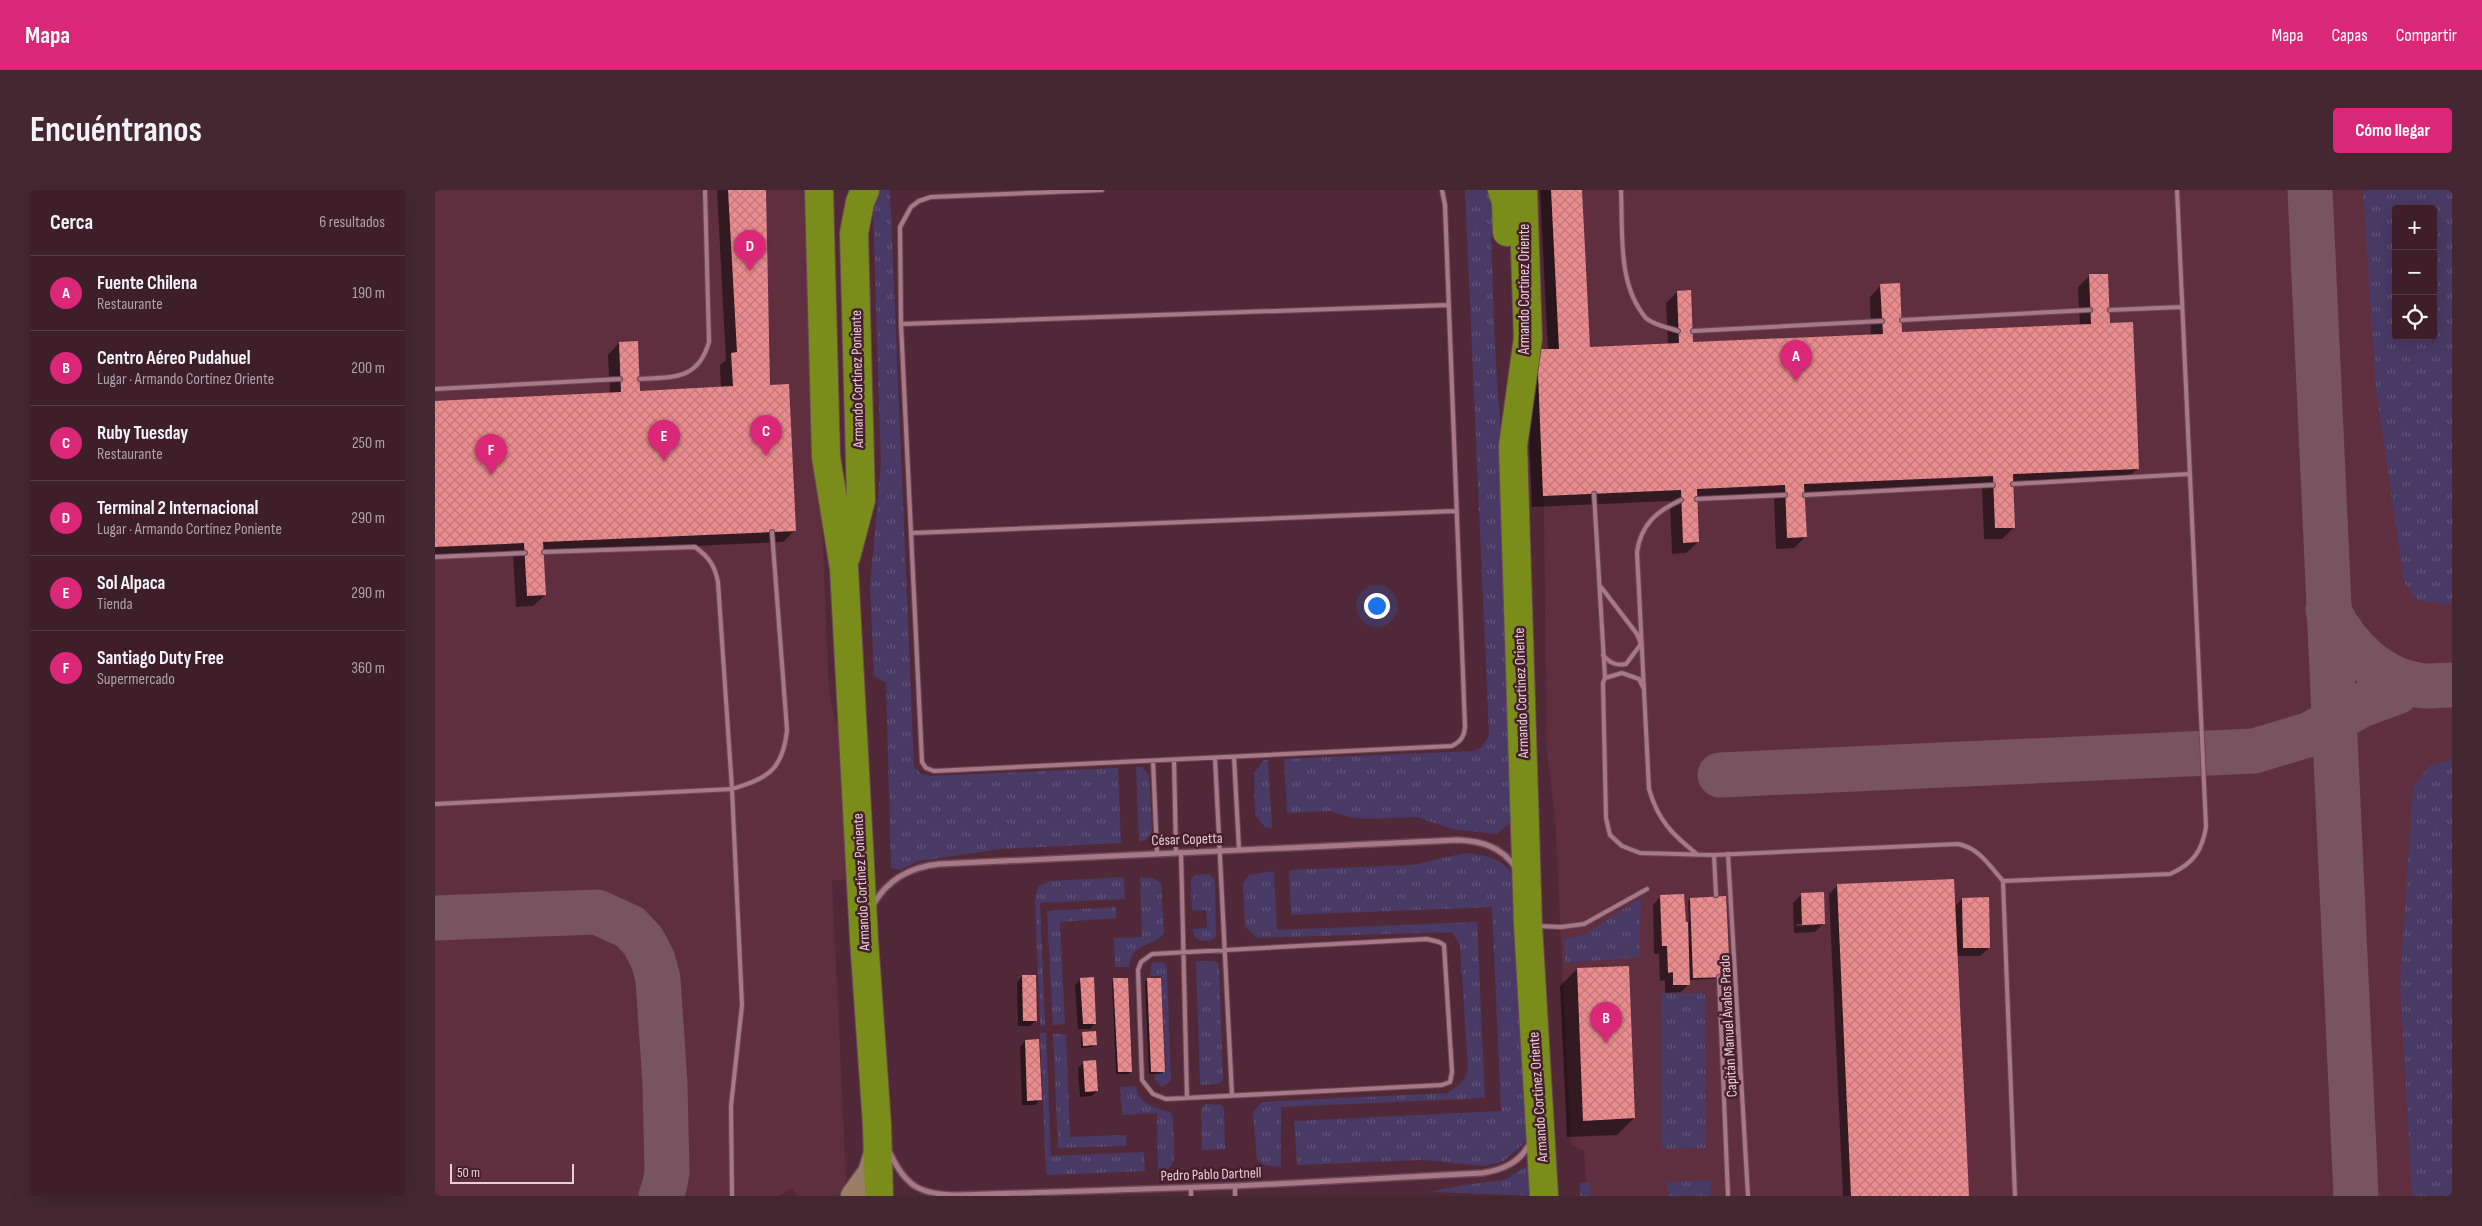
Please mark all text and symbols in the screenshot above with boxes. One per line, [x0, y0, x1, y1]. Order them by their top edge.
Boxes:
text: Mapa [25, 21, 70, 50]
text: Mapa [2271, 25, 2303, 46]
text: Capas [2331, 25, 2368, 46]
text: Compartir [2396, 25, 2457, 46]
button: Cómo llegar [2333, 108, 2452, 153]
text: Encuéntranos [30, 109, 202, 152]
map controls [2392, 205, 2437, 340]
button: + [2392, 205, 2437, 250]
text: Cerca [50, 210, 93, 235]
text: 6 resultados [319, 213, 385, 232]
street label: Armando Cortínez Oriente [1515, 224, 1534, 355]
pin: D [734, 230, 766, 271]
button: − [2392, 250, 2437, 295]
text: Fuente Chilena [97, 272, 197, 295]
text: A [62, 284, 70, 303]
text: 190 m [352, 284, 385, 303]
text: Restaurante [97, 295, 163, 314]
button: locate [2392, 295, 2437, 340]
street label: Armando Cortínez Poniente [847, 310, 868, 449]
pin: A [1780, 340, 1812, 381]
text: Centro Aéreo Pudahuel [97, 347, 251, 370]
text: B [62, 359, 70, 378]
text: 200 m [351, 359, 385, 378]
text: Lugar · Armando Cortínez Oriente [97, 370, 274, 389]
pin: C [750, 415, 782, 456]
pin: E [648, 420, 680, 461]
text: Ruby Tuesday [97, 422, 188, 445]
text: C [62, 434, 70, 453]
text: 250 m [352, 434, 385, 453]
pin: F [475, 434, 507, 475]
text: Restaurante [97, 445, 163, 464]
text: Terminal 2 Internacional [97, 497, 258, 520]
text: D [62, 509, 70, 528]
text: 290 m [351, 509, 385, 528]
text: Lugar · Armando Cortínez Poniente [97, 520, 282, 539]
text: Sol Alpaca [97, 572, 165, 595]
text: E [63, 584, 69, 603]
text: 290 m [351, 584, 385, 603]
your location [1364, 593, 1390, 619]
text: Tienda [97, 595, 133, 614]
street label: Armando Cortínez Oriente [1510, 627, 1533, 760]
text: Santiago Duty Free [97, 647, 224, 670]
text: F [63, 659, 69, 678]
text: 360 m [351, 659, 385, 678]
text: Supermercado [97, 670, 175, 689]
street label: Armando Cortínez Poniente [848, 813, 875, 952]
street label: César Copetta [1151, 829, 1223, 850]
street label: Capitán Manuel Ávalos Prado [1715, 954, 1742, 1098]
pin: B [1590, 1002, 1622, 1043]
street label: Armando Cortínez Oriente [1524, 1031, 1553, 1164]
scale bar [450, 1161, 574, 1184]
street label: Pedro Pablo Dartnell [1160, 1163, 1262, 1186]
text: 50 m [457, 1164, 480, 1181]

